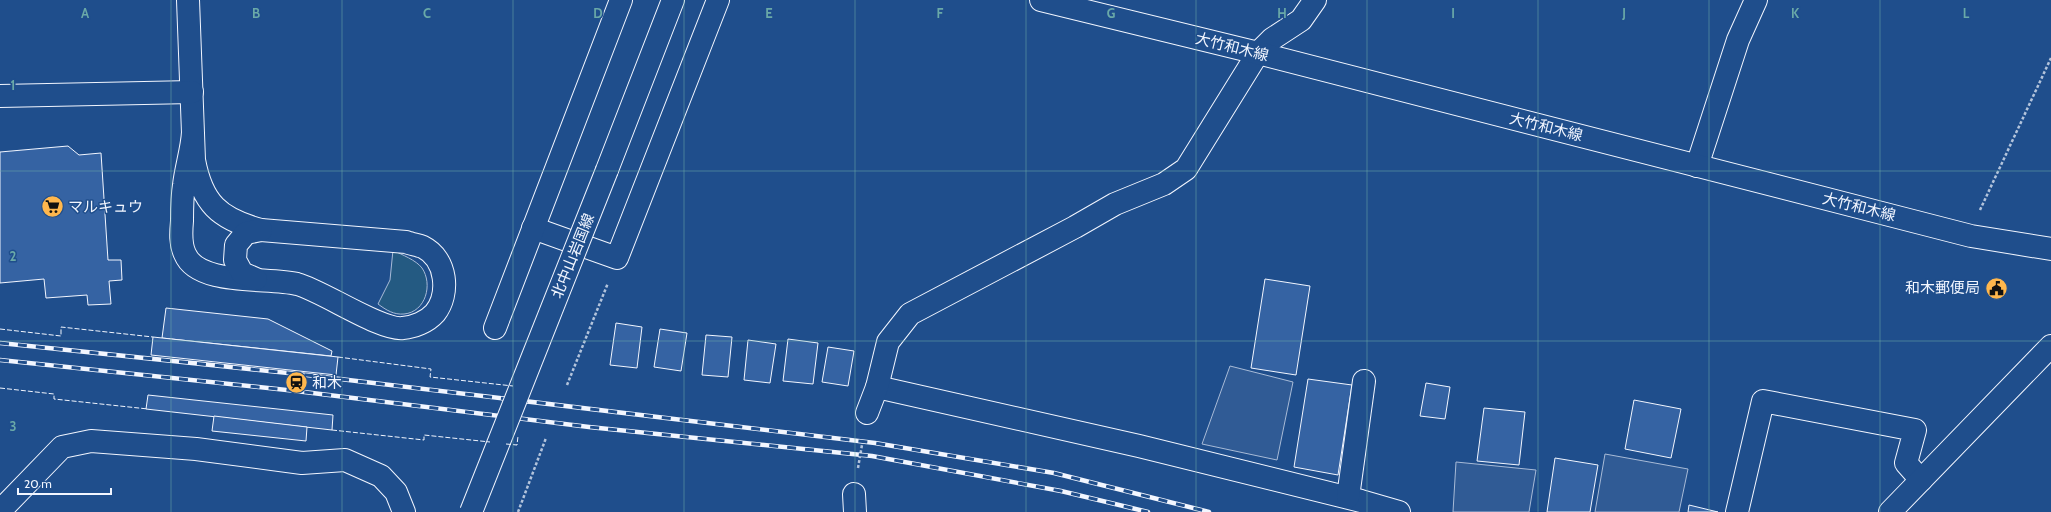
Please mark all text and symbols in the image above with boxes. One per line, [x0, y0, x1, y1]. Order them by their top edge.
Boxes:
text: A [81, 5, 90, 21]
text: B [252, 5, 260, 21]
text: C [423, 5, 431, 21]
text: D [593, 5, 603, 21]
text: E [765, 5, 773, 21]
text: F [937, 5, 944, 21]
text: G [1107, 5, 1116, 21]
text: H [1277, 5, 1287, 21]
text: I [1451, 5, 1455, 21]
text: J [1621, 5, 1626, 21]
text: K [1791, 5, 1800, 21]
text: L [1963, 5, 1970, 21]
street label: 大竹和木線 [1193, 29, 1271, 65]
text: 1 [11, 77, 15, 93]
street label: 大竹和木線 [1507, 109, 1585, 145]
street label: 大竹和木線 [1820, 189, 1898, 225]
supermarket icon: マルキュウ [39, 194, 65, 220]
place label: マルキュウ [68, 198, 143, 216]
street label: 北中山岩国線 [548, 211, 598, 301]
text: 2 [10, 248, 17, 264]
public building icon: 和木郵便局 [1983, 275, 2009, 301]
place label: 和木郵便局 [1905, 279, 1980, 297]
station icon: 和木 [283, 370, 309, 396]
place label: 和木 [312, 374, 342, 392]
text: 3 [9, 418, 17, 434]
scale bar [18, 470, 111, 496]
text: 20 m [24, 476, 52, 491]

